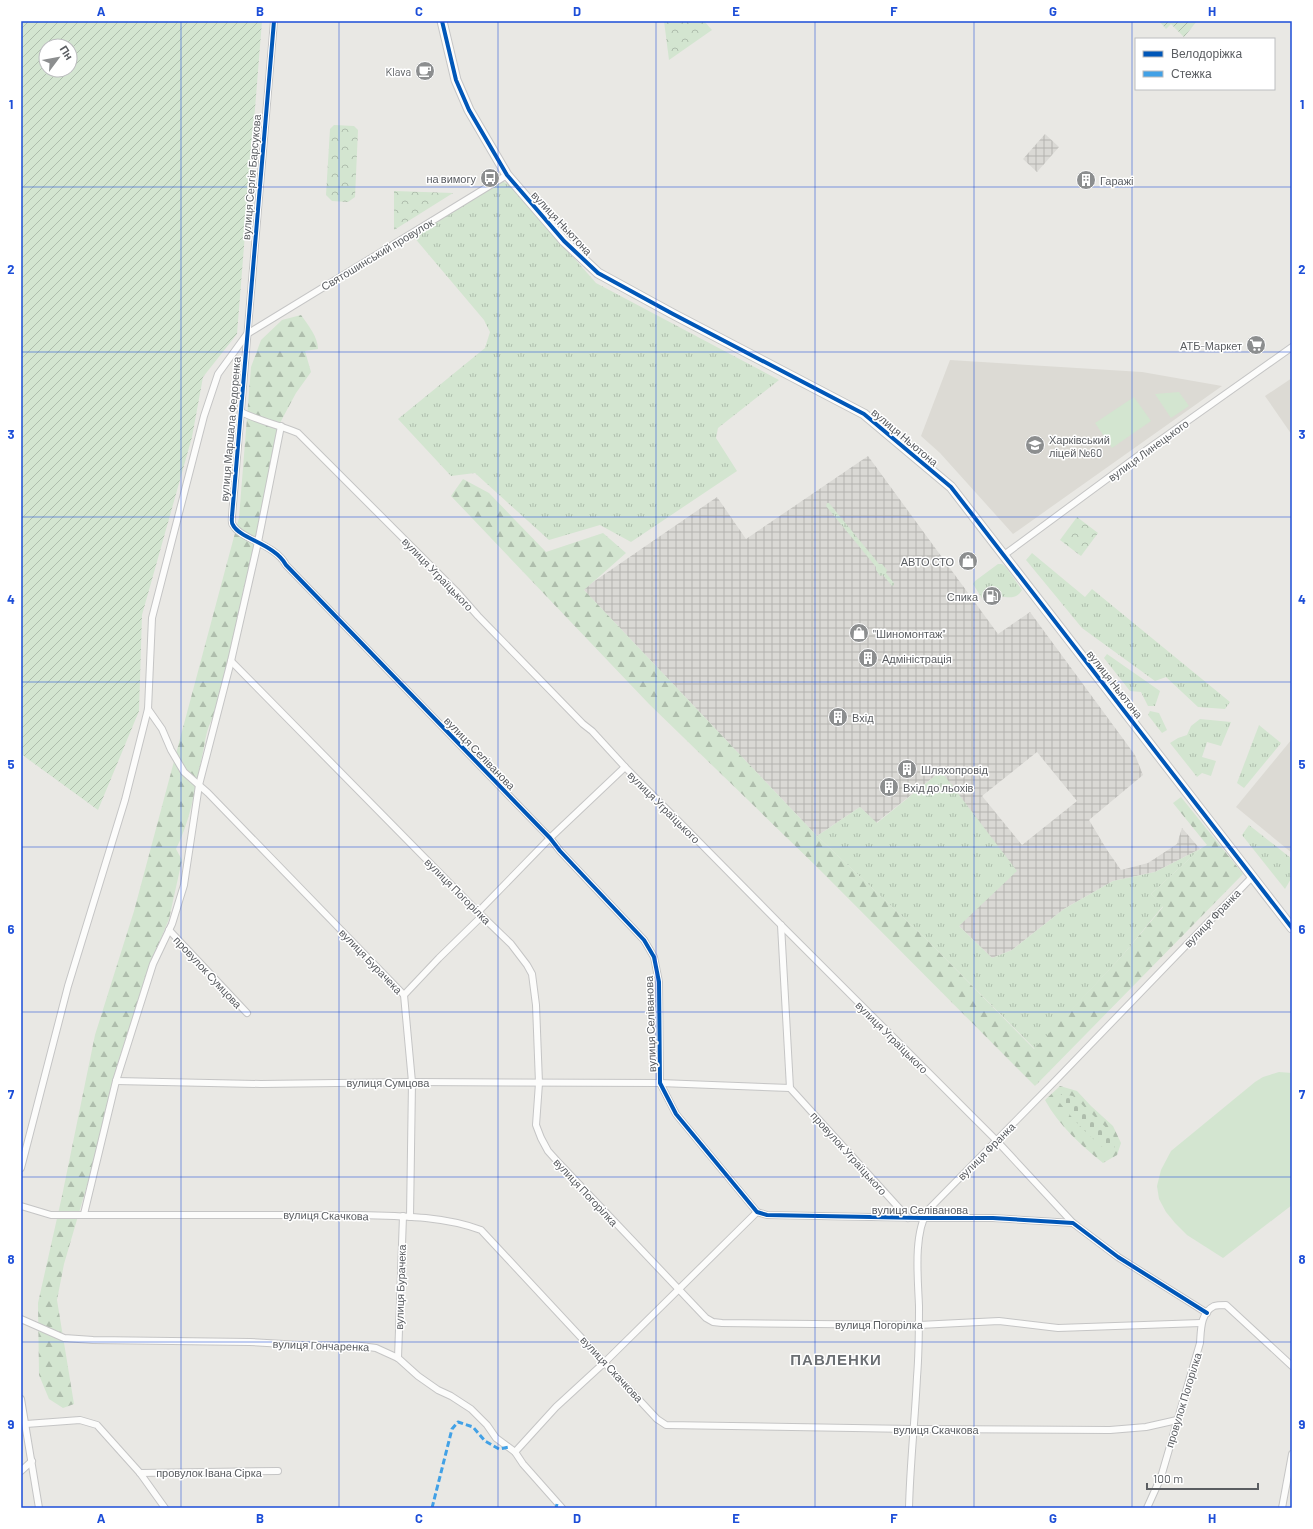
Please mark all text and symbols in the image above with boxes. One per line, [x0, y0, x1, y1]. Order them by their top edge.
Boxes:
text: A [97, 3, 106, 19]
text: B [256, 3, 264, 19]
text: C [415, 3, 423, 19]
text: D [573, 3, 581, 19]
text: E [732, 3, 740, 19]
text: F [890, 3, 898, 19]
text: G [1049, 3, 1057, 19]
text: H [1208, 3, 1216, 19]
north arrow [38, 38, 78, 78]
legend [1135, 38, 1275, 90]
text: Пн [58, 43, 76, 62]
text: Велодоріжка [1171, 46, 1242, 61]
cafe icon: Klava [414, 60, 436, 82]
place label: Klava [385, 65, 411, 78]
text: Стежка [1171, 66, 1212, 80]
text: 1 [9, 96, 13, 112]
text: 1 [1300, 96, 1304, 112]
street label: вулиця Сергія Барсукова [239, 113, 263, 240]
bus stop icon: на вимогу [479, 167, 501, 189]
building icon: Гаражі [1075, 169, 1097, 191]
place label: на вимогу [426, 172, 476, 185]
place label: Гаражі [1100, 174, 1134, 187]
street label: вулиця Ньютона [529, 188, 596, 258]
street label: Святошинський провулок [318, 215, 436, 293]
text: 2 [7, 261, 15, 277]
text: 2 [1298, 261, 1306, 277]
supermarket icon: АТБ-Маркет [1245, 334, 1267, 356]
place label: АТБ-Маркет [1180, 339, 1242, 352]
street label: вулиця Маршала Федоренка [217, 355, 243, 502]
street label: вулиця Ньютона [869, 405, 942, 469]
street label: вулиця Линецького [1105, 416, 1191, 484]
text: 3 [7, 426, 15, 442]
text: 3 [1298, 426, 1306, 442]
place label: Харківський ліцей №60 [1049, 433, 1110, 459]
school or university icon: Харківський ліцей №60 [1024, 434, 1046, 456]
street label: вулиця Уграїцького [400, 535, 476, 613]
shop icon: АВТО СТО [957, 550, 979, 572]
place label: АВТО СТО [901, 555, 954, 568]
fuel station icon: Спика [981, 585, 1003, 607]
place label: Спика [947, 590, 979, 603]
text: 4 [7, 591, 15, 607]
text: 4 [1298, 591, 1306, 607]
shop icon: "Шиномонтаж" [848, 622, 870, 644]
place label: "Шиномонтаж" [873, 627, 945, 640]
building icon: Адміністрація [857, 647, 879, 669]
street label: вулиця Ньютона [1084, 647, 1146, 721]
place label: Адміністрація [882, 652, 952, 665]
building icon: Вхід [827, 706, 849, 728]
place label: Вхід [852, 711, 874, 724]
street label: вулиця Селіванова [442, 714, 519, 793]
text: 5 [7, 756, 15, 772]
text: 5 [1298, 756, 1306, 772]
building icon: Шляхопровід [896, 758, 918, 780]
place label: Шляхопровід [921, 763, 988, 776]
street label: вулиця Уграїцького [625, 768, 703, 846]
building icon: Вхід до льохів [878, 776, 900, 798]
place label: Вхід до льохів [903, 781, 974, 794]
street label: вулиця Погорілка [422, 855, 494, 927]
street label: вулиця Франка [1181, 886, 1244, 950]
text: 6 [8, 921, 15, 937]
text: 6 [1299, 921, 1306, 937]
street label: вулиця Бурачека [337, 926, 406, 997]
street label: провулок Сумцова [171, 933, 245, 1011]
street label: вулиця Селіванова [642, 975, 658, 1072]
street label: вулиця Уграїцького [853, 998, 931, 1076]
street label: вулиця Сумцова [347, 1076, 430, 1089]
text: 7 [8, 1086, 15, 1102]
text: 7 [1299, 1086, 1306, 1102]
street label: провулок Уграїцького [808, 1109, 890, 1197]
street label: вулиця Франка [955, 1119, 1018, 1182]
street label: вулиця Погорілка [551, 1155, 621, 1229]
street label: вулиця Селіванова [872, 1203, 969, 1216]
street label: вулиця Скачкова [283, 1208, 370, 1222]
street label: вулиця Бурачека [392, 1243, 408, 1330]
text: 8 [7, 1251, 15, 1267]
text: 8 [1298, 1251, 1306, 1267]
street label: вулиця Погорілка [835, 1318, 924, 1331]
street label: вулиця Скачкова [578, 1333, 646, 1405]
street label: вулиця Гончаренка [272, 1337, 370, 1353]
district label: ПАВЛЕНКИ [790, 1350, 882, 1368]
street label: провулок Погорілка [1162, 1350, 1204, 1449]
text: 9 [8, 1416, 15, 1432]
text: 9 [1299, 1416, 1306, 1432]
street label: вулиця Скачкова [893, 1423, 980, 1436]
scale bar [1147, 1465, 1258, 1491]
street label: провулок Івана Сірка [156, 1466, 263, 1479]
text: 100 m [1153, 1471, 1183, 1485]
text: A [97, 1510, 106, 1526]
text: B [256, 1510, 264, 1526]
text: C [415, 1510, 423, 1526]
text: D [573, 1510, 581, 1526]
text: E [732, 1510, 740, 1526]
text: F [890, 1510, 898, 1526]
text: G [1049, 1510, 1057, 1526]
text: H [1208, 1510, 1216, 1526]

